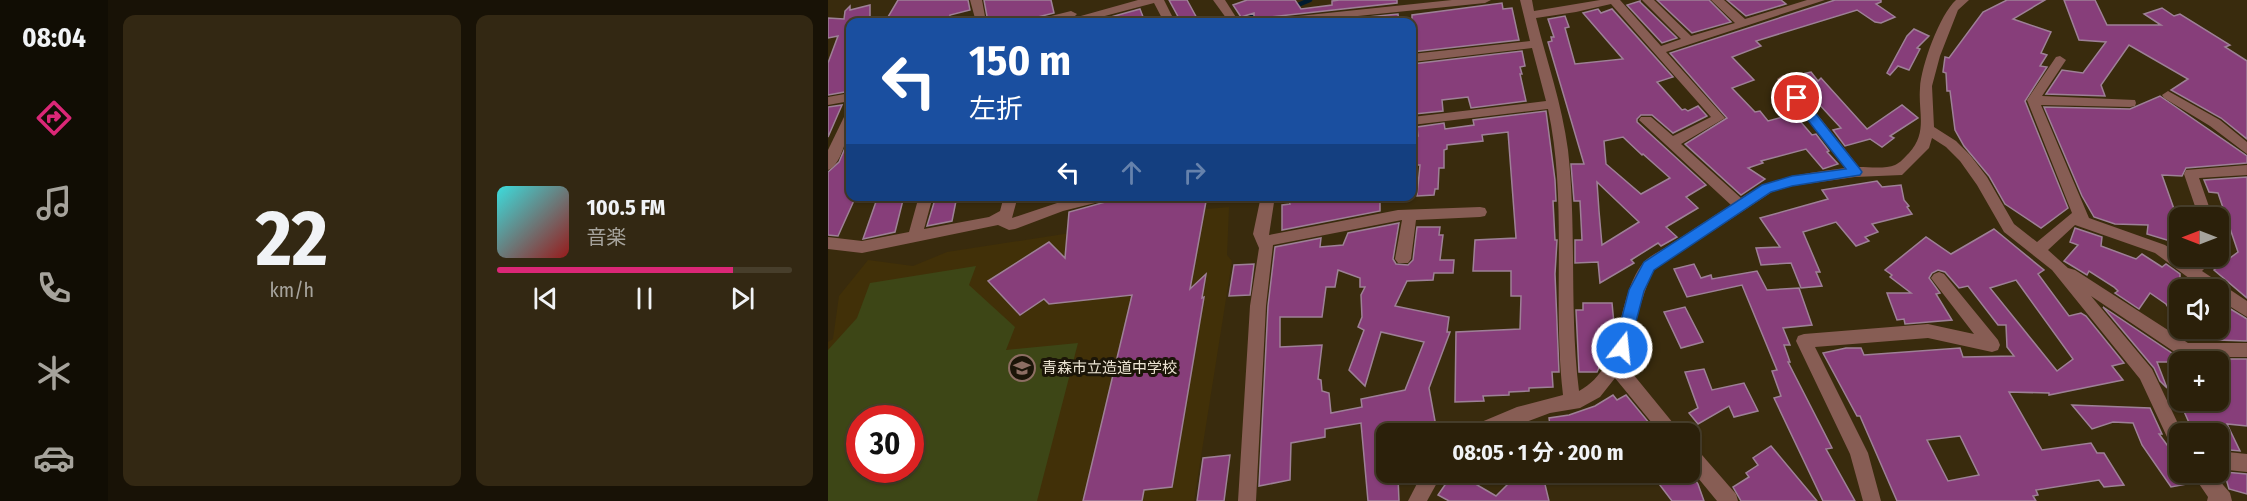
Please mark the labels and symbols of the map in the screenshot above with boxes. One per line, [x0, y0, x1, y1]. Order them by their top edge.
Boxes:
pin [1771, 72, 1822, 123]
north arrow [2169, 207, 2229, 267]
position arrow [1590, 316, 1654, 380]
school or university icon: 青森市立造道中学校 [1007, 353, 1037, 383]
place label: 青森市立造道中学校 [1042, 359, 1177, 377]
speed limit sign: 30 [846, 405, 924, 483]

